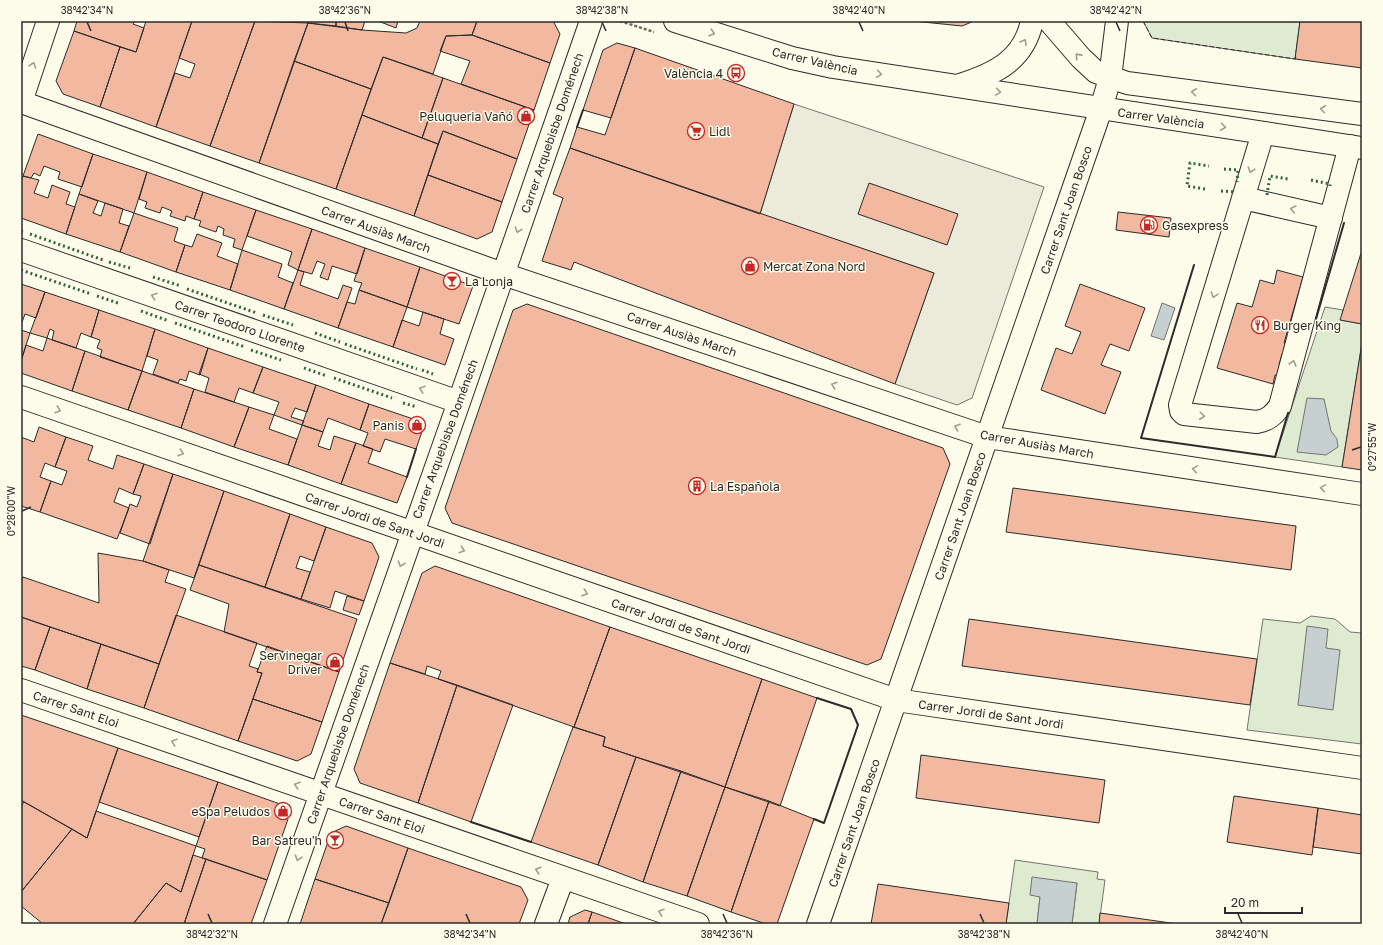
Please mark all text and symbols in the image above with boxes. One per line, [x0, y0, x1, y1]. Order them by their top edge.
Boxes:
text: 38°42'34"N [61, 4, 113, 16]
text: 38°42'36"N [319, 4, 371, 16]
text: 38°42'38"N [576, 4, 628, 16]
text: 38°42'40"N [833, 4, 885, 16]
text: 38°42'42"N [1090, 4, 1142, 16]
one-way arrow [709, 28, 716, 37]
one-way arrow [1019, 39, 1027, 46]
street label: Carrer València [771, 44, 859, 78]
street label: Carrer Arquebisbe Doménech [517, 51, 587, 215]
one-way arrow [1076, 53, 1083, 61]
one-way arrow [29, 61, 37, 68]
bus stop icon: València 4 [726, 63, 746, 83]
place label: València 4 [664, 66, 723, 81]
one-way arrow [876, 69, 882, 78]
one-way arrow [995, 87, 1001, 96]
one-way arrow [1191, 88, 1197, 97]
street label: Carrer València [1117, 104, 1205, 132]
one-way arrow [1320, 105, 1326, 114]
shop icon: Peluqueria Vañó [516, 106, 536, 126]
place label: Peluqueria Vañó [419, 109, 513, 124]
supermarket icon: Lidl [686, 121, 706, 141]
one-way arrow [1220, 122, 1226, 131]
place label: Lidl [709, 124, 730, 139]
street label: Carrer Sant Joan Bosco [1037, 144, 1095, 276]
one-way arrow [1247, 166, 1256, 173]
street label: Carrer Ausiàs March [319, 202, 433, 256]
one-way arrow [1290, 206, 1296, 214]
fuel station icon: Gasexpress [1139, 215, 1159, 235]
place label: Gasexpress [1162, 218, 1229, 233]
one-way arrow [514, 226, 523, 233]
shop icon: Mercat Zona Nord [740, 256, 760, 276]
place label: Mercat Zona Nord [763, 259, 865, 274]
bar icon: La Lonja [442, 271, 462, 291]
place label: La Lonja [465, 274, 513, 289]
one-way arrow [1210, 291, 1219, 298]
one-way arrow [151, 293, 158, 301]
street label: Carrer Teodoro Llorente [173, 297, 307, 355]
street label: Carrer Ausiàs March [625, 308, 739, 360]
restaurant icon: Burger King [1250, 315, 1270, 335]
place label: Burger King [1273, 318, 1341, 333]
street label: Carrer Arquebisbe Doménech [409, 357, 481, 521]
one-way arrow [1288, 360, 1297, 367]
one-way arrow [830, 382, 837, 390]
one-way arrow [419, 385, 426, 394]
one-way arrow [54, 406, 61, 414]
one-way arrow [1199, 412, 1205, 421]
shop icon: Panis [407, 415, 427, 435]
place label: Panis [373, 418, 404, 433]
text: 0°27'55"W [1366, 422, 1378, 471]
one-way arrow [953, 424, 960, 432]
street label: Carrer Ausiàs March [979, 427, 1095, 461]
one-way arrow [177, 448, 184, 456]
street label: Carrer Sant Joan Bosco [931, 450, 989, 582]
one-way arrow [1192, 465, 1198, 474]
building icon: La Española [687, 476, 707, 496]
place label: La Española [710, 479, 780, 494]
one-way arrow [1320, 484, 1327, 493]
text: 0°28'00"W [5, 485, 17, 536]
street label: Carrer Jordi de Sant Jordi [303, 489, 447, 551]
one-way arrow [459, 546, 466, 554]
one-way arrow [397, 560, 406, 567]
one-way arrow [581, 588, 588, 597]
street label: Carrer Jordi de Sant Jordi [609, 595, 753, 657]
place label: Servinegar Driver [259, 648, 322, 677]
shop icon: Servinegar Driver [325, 652, 345, 672]
street label: Carrer Arquebisbe Doménech [303, 662, 373, 826]
street label: Carrer Sant Eloi [31, 687, 121, 731]
street label: Carrer Jordi de Sant Jordi [917, 696, 1065, 732]
one-way arrow [170, 739, 177, 747]
street label: Carrer Sant Joan Bosco [825, 757, 883, 889]
one-way arrow [293, 781, 300, 789]
street label: Carrer Sant Eloi [337, 793, 427, 837]
shop icon: eSpa Peludos [273, 801, 293, 821]
place label: eSpa Peludos [191, 804, 270, 819]
bar icon: Bar Satreu'h [325, 830, 345, 850]
place label: Bar Satreu'h [252, 833, 322, 848]
one-way arrow [295, 855, 303, 862]
one-way arrow [535, 866, 542, 874]
scale bar [1225, 889, 1302, 915]
text: 20 m [1231, 895, 1259, 910]
one-way arrow [658, 908, 665, 916]
text: 38°42'32"N [186, 928, 238, 940]
text: 38°42'34"N [444, 928, 496, 940]
text: 38°42'36"N [701, 928, 753, 940]
text: 38°42'38"N [958, 928, 1010, 940]
text: 38°42'40"N [1216, 928, 1268, 940]

